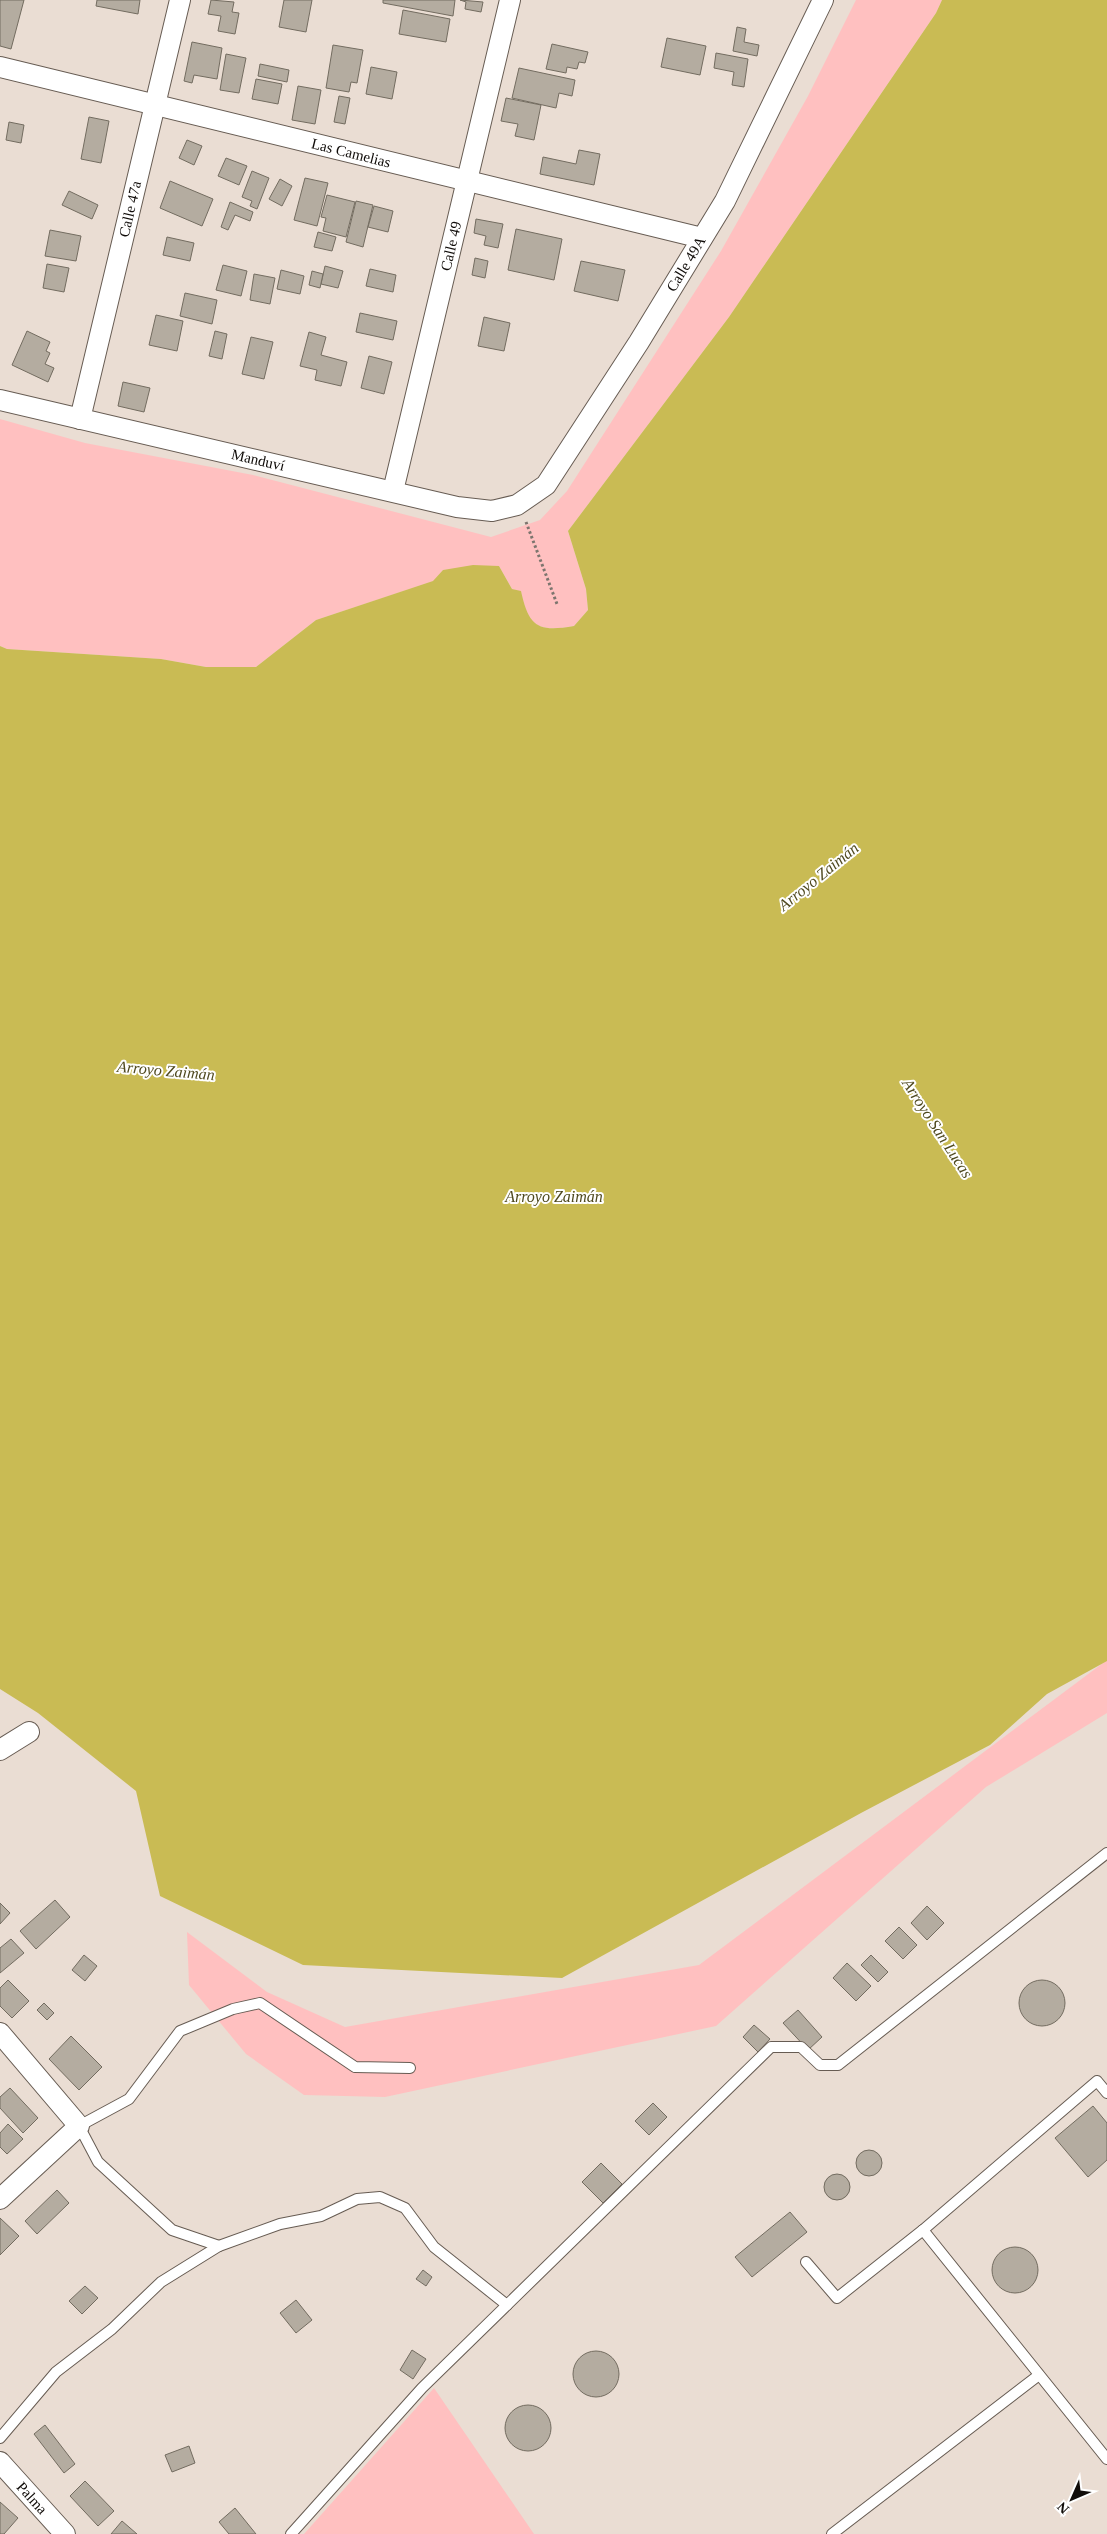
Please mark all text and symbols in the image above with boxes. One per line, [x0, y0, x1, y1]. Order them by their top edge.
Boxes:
street label: Las Camelias [310, 135, 392, 171]
street label: Calle 47a [116, 179, 144, 239]
street label: Calle 49 [438, 220, 464, 272]
street label: Calle 49A [663, 233, 709, 294]
street label: Manduví [230, 446, 286, 474]
water label: Arroyo Zaimán [774, 839, 862, 915]
water label: Arroyo Zaimán [115, 1058, 215, 1084]
water label: Arroyo San Lucas [898, 1075, 976, 1182]
water label: Arroyo Zaimán [504, 1188, 603, 1206]
north arrow [1047, 2474, 1097, 2524]
street label: Palma [14, 2479, 51, 2518]
text: N [1054, 2499, 1072, 2517]

